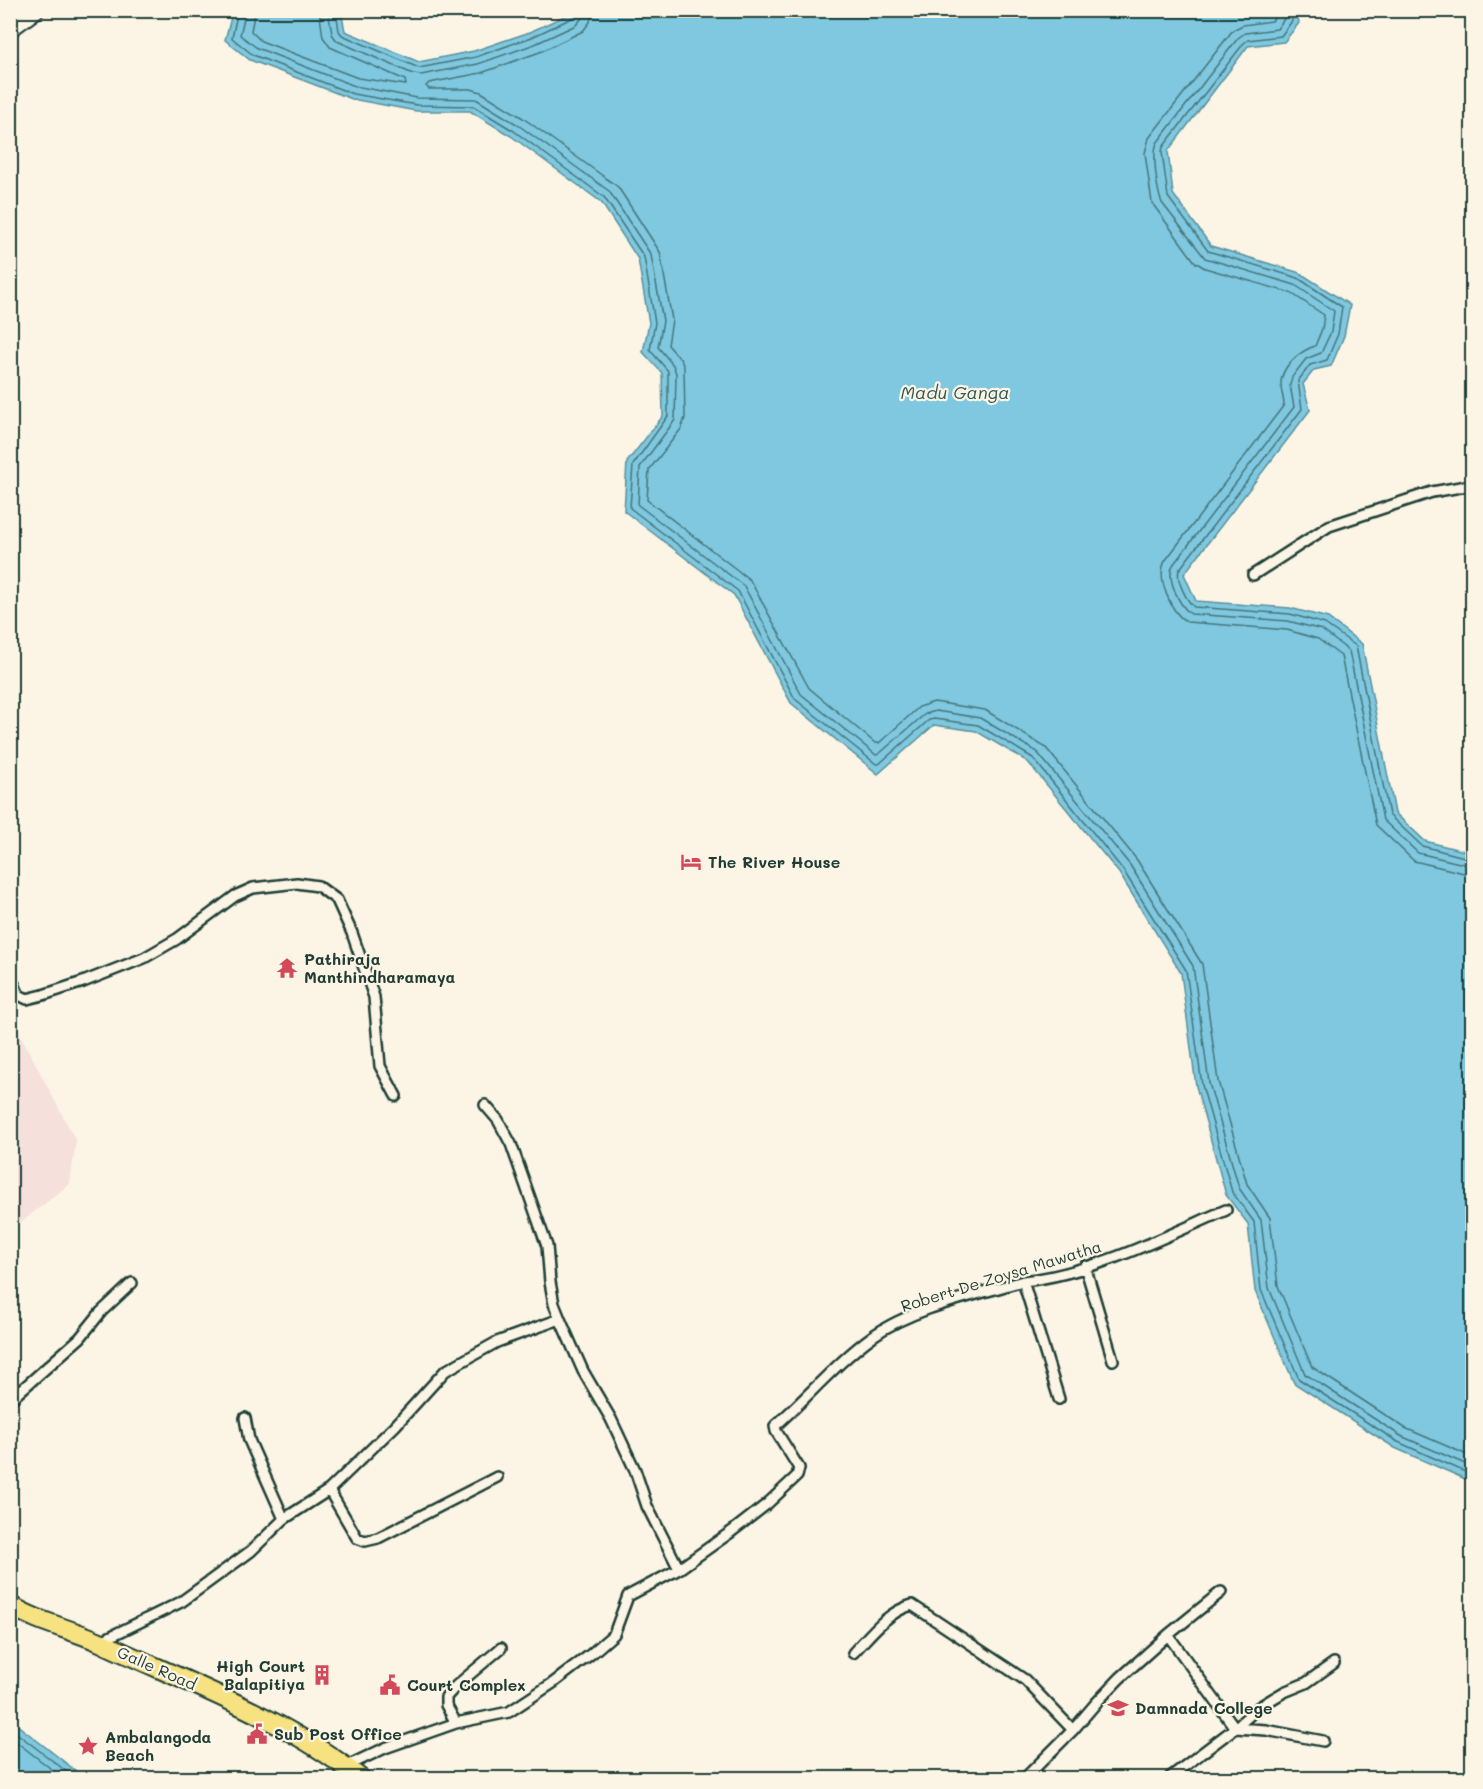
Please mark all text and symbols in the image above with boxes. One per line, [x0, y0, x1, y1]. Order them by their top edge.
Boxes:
water label: Madu Ganga [901, 380, 1009, 404]
hotel icon: The River House [679, 850, 703, 874]
place label: The River House [708, 851, 840, 872]
place label: Pathiraja Manthindharamaya [304, 948, 456, 987]
temple icon: Pathiraja Manthindharamaya [275, 956, 299, 980]
street label: Robert De Zoysa Mawatha [898, 1235, 1104, 1316]
street label: Galle Road [114, 1641, 200, 1694]
place label: High Court Balapitiya [216, 1655, 305, 1694]
building icon: High Court Balapitiya [310, 1663, 334, 1687]
public building icon: Court Complex [378, 1673, 402, 1697]
place label: Court Complex [407, 1674, 526, 1695]
school or university icon: Damnada College [1106, 1696, 1130, 1720]
place label: Damnada College [1135, 1697, 1273, 1718]
public building icon: Sub Post Office [245, 1722, 269, 1746]
place label: Sub Post Office [274, 1723, 402, 1744]
place label: Ambalangoda Beach [105, 1726, 212, 1765]
place icon: Ambalangoda Beach [76, 1734, 100, 1758]

